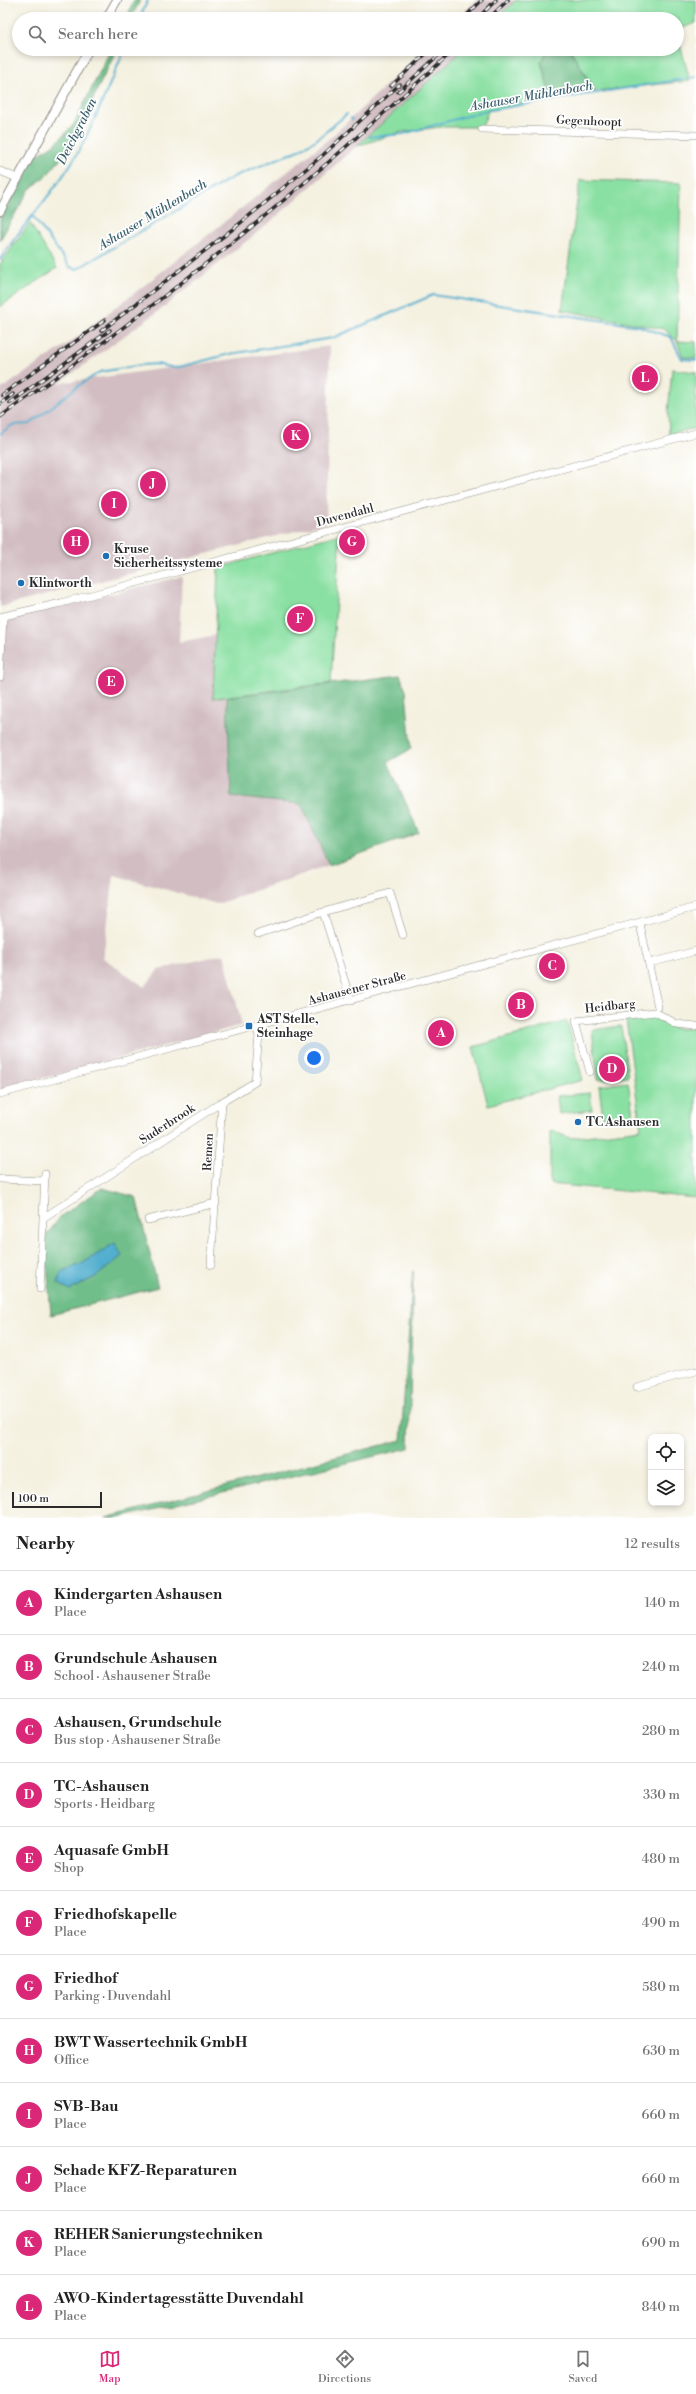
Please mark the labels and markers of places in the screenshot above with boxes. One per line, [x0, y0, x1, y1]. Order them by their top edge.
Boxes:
pin: L [632, 363, 658, 393]
pin: K [283, 421, 309, 451]
pin: J [140, 469, 166, 499]
pin: I [101, 489, 127, 519]
pin: H [63, 527, 89, 557]
pin: G [339, 527, 365, 557]
place label: Kruse Sicherheitssysteme [114, 542, 223, 571]
marker: Kruse Sicherheitssysteme [101, 551, 111, 561]
place label: Klintworth [29, 576, 92, 591]
marker: Klintworth [16, 578, 26, 588]
pin: F [287, 604, 313, 634]
pin: E [98, 667, 124, 697]
pin: C [539, 951, 565, 981]
pin: B [508, 990, 534, 1020]
place label: AST Stelle, Steinhage [256, 1012, 319, 1041]
pin: A [428, 1018, 454, 1048]
marker: AST Stelle, Steinhage [244, 1021, 254, 1031]
pin: D [599, 1054, 625, 1084]
place label: TC Ashausen [586, 1115, 660, 1130]
marker: TC Ashausen [573, 1117, 583, 1127]

